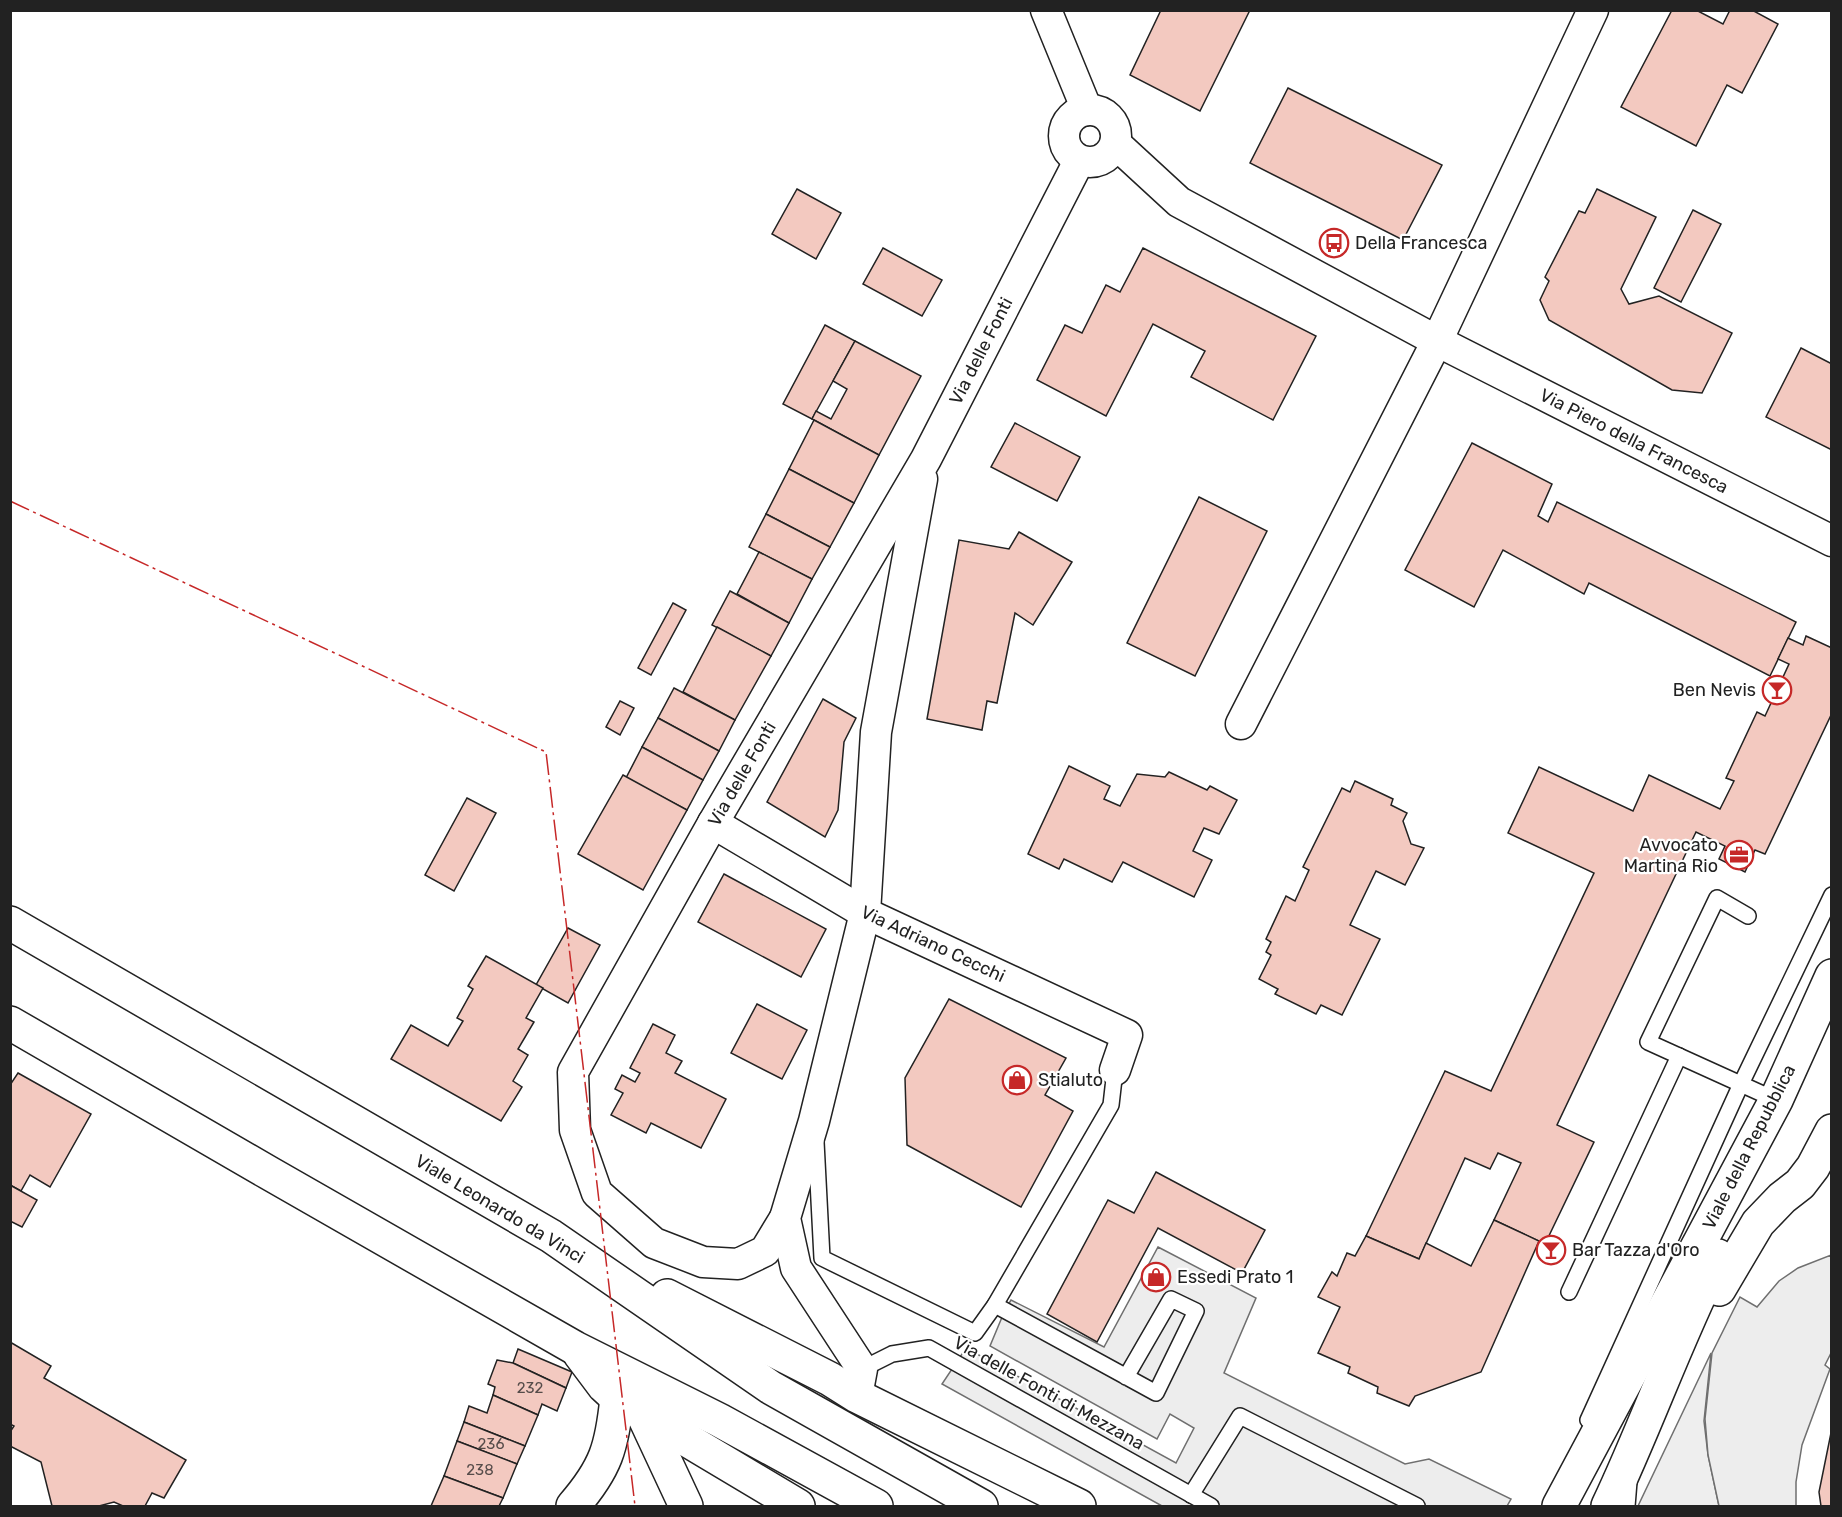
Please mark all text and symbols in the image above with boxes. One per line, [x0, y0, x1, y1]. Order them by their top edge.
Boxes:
bus stop icon: Della Francesca [1318, 227, 1350, 259]
place label: Della Francesca [1355, 232, 1487, 254]
street label: Via delle Fonti [945, 294, 1017, 408]
street label: Via Piero della Francesca [1536, 384, 1732, 498]
bar icon: Ben Nevis [1761, 674, 1793, 706]
place label: Ben Nevis [1673, 679, 1756, 701]
street label: Via delle Fonti [703, 718, 781, 830]
place label: Avvocato Martina Rio [1624, 834, 1718, 877]
office icon: Avvocato Martina Rio [1723, 839, 1755, 871]
street label: Via Adriano Cecchi [857, 901, 1009, 987]
street label: Viale della Repubblica [1698, 1061, 1800, 1233]
shop icon: Stialuto [1001, 1064, 1033, 1096]
place label: Stialuto [1038, 1069, 1103, 1091]
street label: Viale Leonardo da Vinci [411, 1150, 589, 1268]
bar icon: Bar Tazza d'Oro [1535, 1234, 1567, 1266]
place label: Bar Tazza d'Oro [1572, 1239, 1700, 1261]
shop icon: Essedi Prato 1 [1140, 1261, 1172, 1293]
place label: Essedi Prato 1 [1177, 1266, 1293, 1288]
street label: Via delle Fonti di Mezzana [950, 1331, 1148, 1455]
house number: 232 [517, 1379, 543, 1397]
house number: 236 [478, 1435, 504, 1453]
house number: 238 [466, 1461, 494, 1479]

